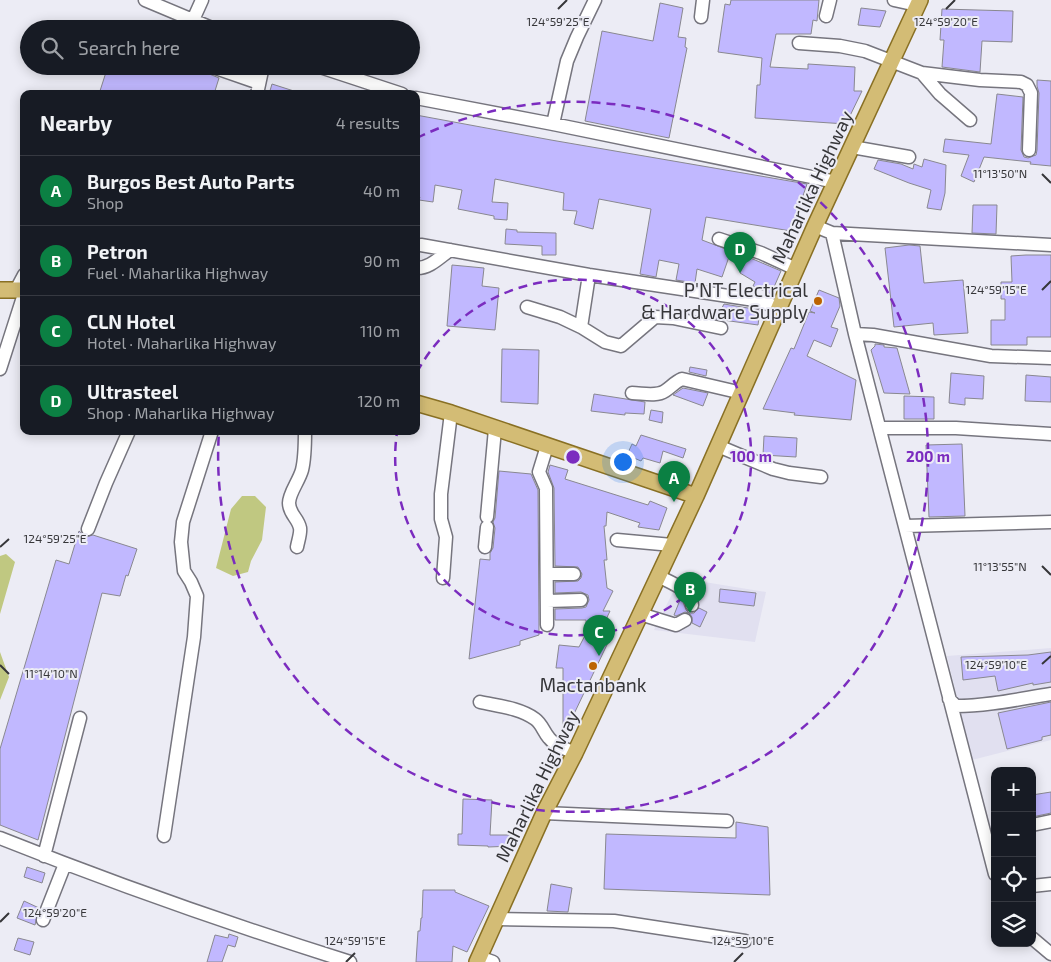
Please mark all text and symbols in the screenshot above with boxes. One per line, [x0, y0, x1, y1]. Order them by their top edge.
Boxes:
text: 124°59'25"E [526, 14, 590, 28]
text: 124°59'20"E [914, 14, 978, 28]
search box [20, 20, 420, 75]
icon: search [38, 34, 66, 62]
text: Search here [78, 36, 180, 59]
street label: Maharlika Highway [766, 107, 857, 267]
text: Nearby [40, 110, 112, 135]
text: 4 results [336, 113, 400, 132]
text: 11°13'50"N [973, 166, 1027, 180]
text: Burgos Best Auto Parts [87, 170, 295, 193]
text: A [51, 181, 61, 200]
text: 40 m [363, 181, 400, 200]
text: Shop [87, 193, 124, 212]
pin: D [724, 232, 756, 273]
text: Petron [87, 240, 148, 263]
text: B [51, 251, 61, 270]
text: 90 m [364, 251, 400, 270]
text: Fuel · Maharlika Highway [87, 263, 268, 282]
place label: P'NT Electrical & Hardware Supply [641, 278, 808, 323]
text: 124°59'15"E [965, 282, 1027, 296]
marker: P'NT Electrical & Hardware Supply [812, 295, 824, 307]
text: CLN Hotel [87, 310, 175, 333]
text: C [51, 321, 61, 340]
text: 110 m [360, 321, 400, 340]
text: Hotel · Maharlika Highway [87, 333, 277, 352]
text: Ultrasteel [87, 380, 178, 403]
text: D [51, 391, 61, 410]
text: 120 m [357, 391, 400, 410]
text: Shop · Maharlika Highway [87, 403, 274, 422]
text: 100 m [730, 447, 772, 465]
text: 200 m [906, 447, 950, 465]
centre of rings [564, 448, 582, 466]
your location [610, 449, 636, 475]
pin: A [658, 461, 690, 502]
text: 124°59'25"E [23, 531, 87, 545]
text: 11°13'55"N [973, 559, 1027, 573]
pin: B [674, 572, 706, 613]
pin: C [583, 615, 615, 656]
text: 124°59'10"E [965, 657, 1027, 671]
marker: Mactanbank [587, 660, 599, 672]
text: 11°14'10"N [24, 666, 78, 680]
place label: Mactanbank [539, 673, 647, 696]
street label: Maharlika Highway [490, 706, 583, 865]
map controls [991, 767, 1036, 947]
button: + [991, 767, 1036, 812]
button: − [991, 812, 1036, 857]
button: locate [991, 857, 1036, 902]
button: layers [991, 902, 1036, 947]
text: 124°59'20"E [23, 905, 87, 919]
text: 124°59'15"E [324, 933, 386, 947]
text: 124°59'10"E [712, 933, 774, 947]

